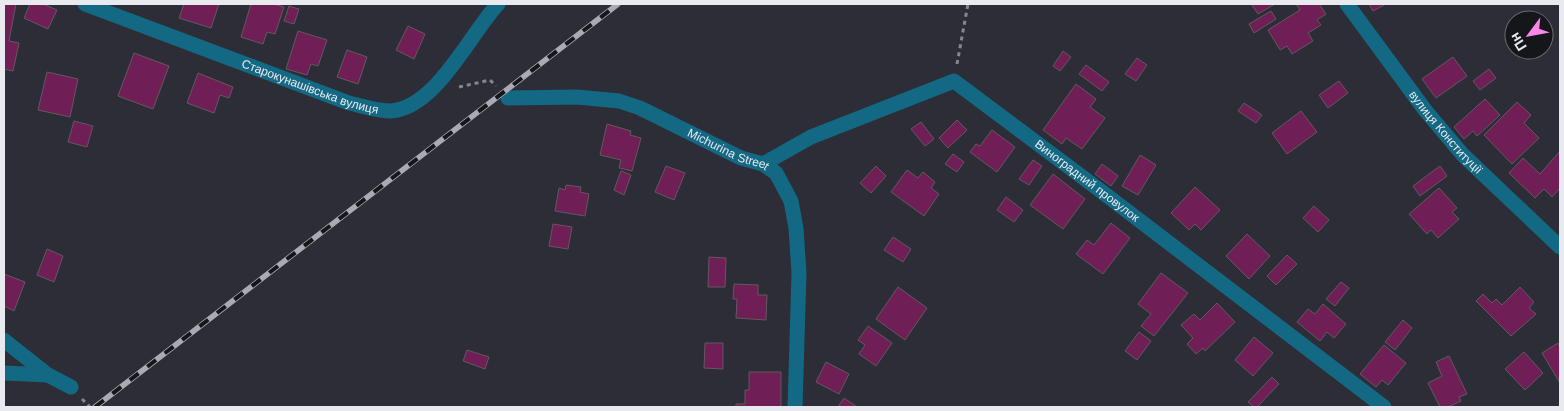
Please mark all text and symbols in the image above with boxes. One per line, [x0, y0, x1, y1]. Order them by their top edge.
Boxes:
north arrow [1504, 10, 1554, 60]
text: Пн [1506, 30, 1530, 54]
street label: Старокунашівська вулиця [240, 56, 380, 117]
street label: вулиця Конституції [1406, 88, 1486, 177]
street label: Michurina Street [685, 126, 772, 173]
street label: Виноградний провулок [1032, 137, 1143, 225]

